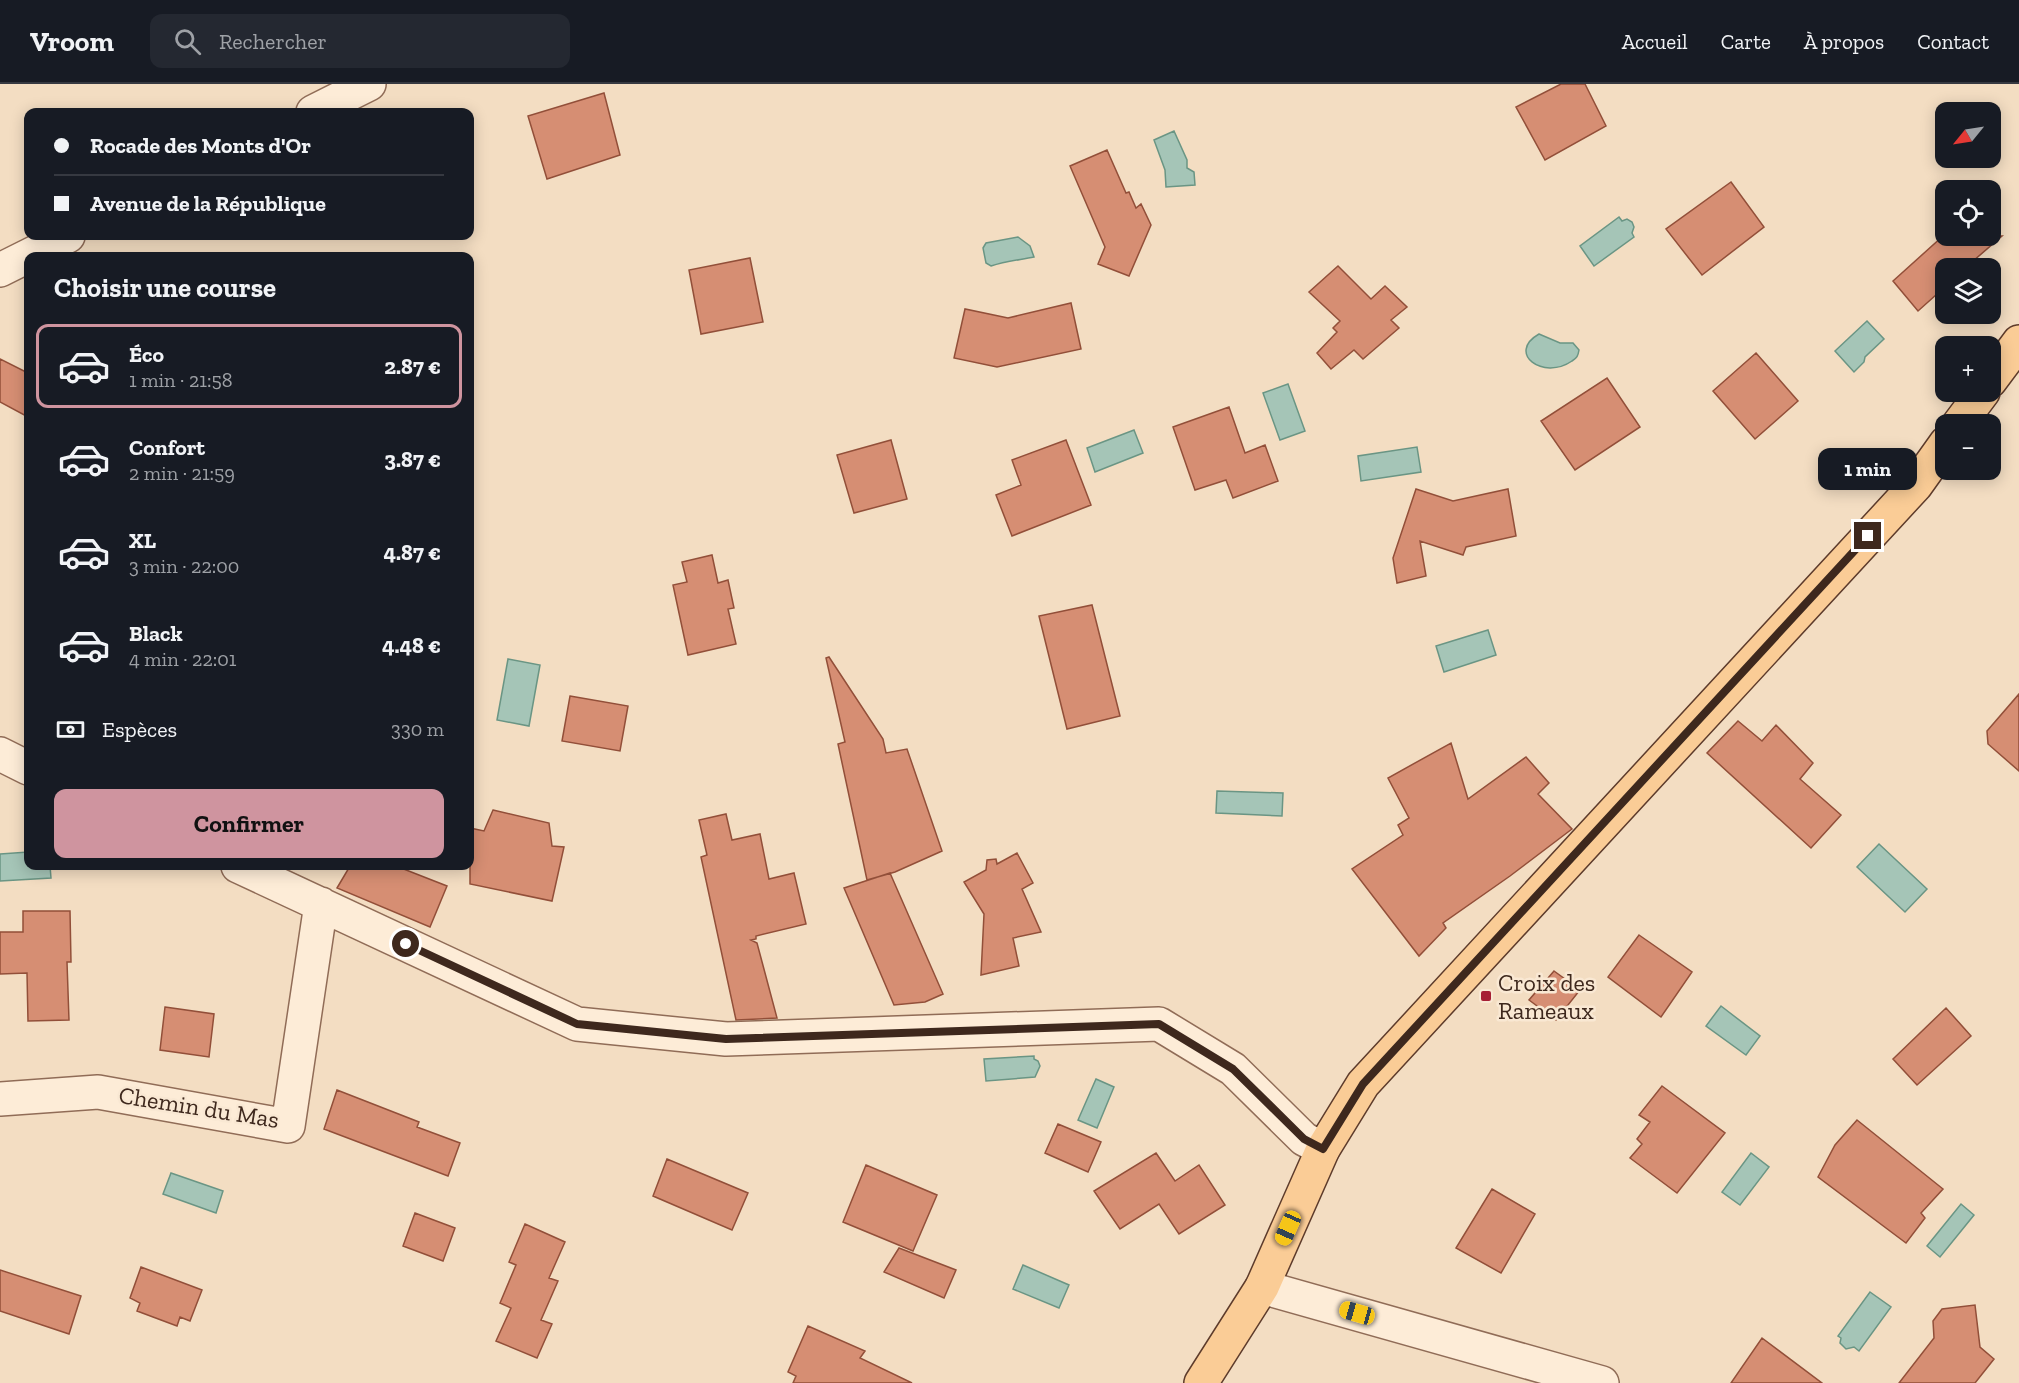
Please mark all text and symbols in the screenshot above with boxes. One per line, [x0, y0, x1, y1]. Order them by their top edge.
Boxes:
search box [150, 14, 570, 68]
text: Vroom [30, 25, 114, 58]
icon: search [171, 25, 204, 58]
text: Rechercher [219, 28, 327, 55]
text: Accueil [1622, 29, 1688, 54]
text: Carte [1721, 29, 1771, 54]
text: À propos [1804, 29, 1884, 54]
text: Contact [1917, 29, 1989, 54]
north arrow [1935, 102, 2001, 168]
map controls [1935, 102, 2001, 480]
text: Rocade des Monts d'Or [90, 132, 311, 159]
button: locate [1935, 180, 2001, 246]
text: Avenue de la République [90, 190, 326, 217]
button: layers [1935, 258, 2001, 324]
text: Choisir une course [54, 272, 276, 304]
button: + [1935, 336, 2001, 402]
icon: car [57, 339, 111, 393]
text: Éco [129, 341, 164, 368]
text: 2.87 € [384, 353, 441, 380]
text: 1 min · 21:58 [129, 368, 233, 392]
button: − [1935, 414, 2001, 480]
icon: car [57, 432, 111, 486]
text: Confort [129, 434, 205, 461]
text: 3.87 € [384, 446, 441, 473]
callout: 1 min [1818, 449, 1918, 491]
text: 1 min [1844, 457, 1891, 481]
text: 2 min · 21:59 [129, 461, 235, 485]
route end [1854, 522, 1881, 549]
icon: car [57, 525, 111, 579]
text: XL [129, 527, 156, 554]
text: 4.87 € [384, 539, 441, 566]
text: 3 min · 22:00 [129, 554, 239, 578]
icon: car [57, 618, 111, 672]
text: Black [129, 620, 183, 647]
text: 4.48 € [382, 632, 441, 659]
text: 4 min · 22:01 [129, 647, 236, 671]
icon: cash [54, 713, 87, 746]
text: Espèces [102, 716, 177, 743]
text: 330 m [391, 717, 444, 741]
button: Confirmer [54, 789, 444, 858]
route start [392, 930, 419, 957]
place label: Croix des Rameaux [1498, 968, 1595, 1025]
marker: Croix des Rameaux [1479, 989, 1493, 1003]
street label: Chemin du Mas [117, 1080, 281, 1134]
car [1272, 1208, 1304, 1248]
car [1337, 1299, 1377, 1327]

